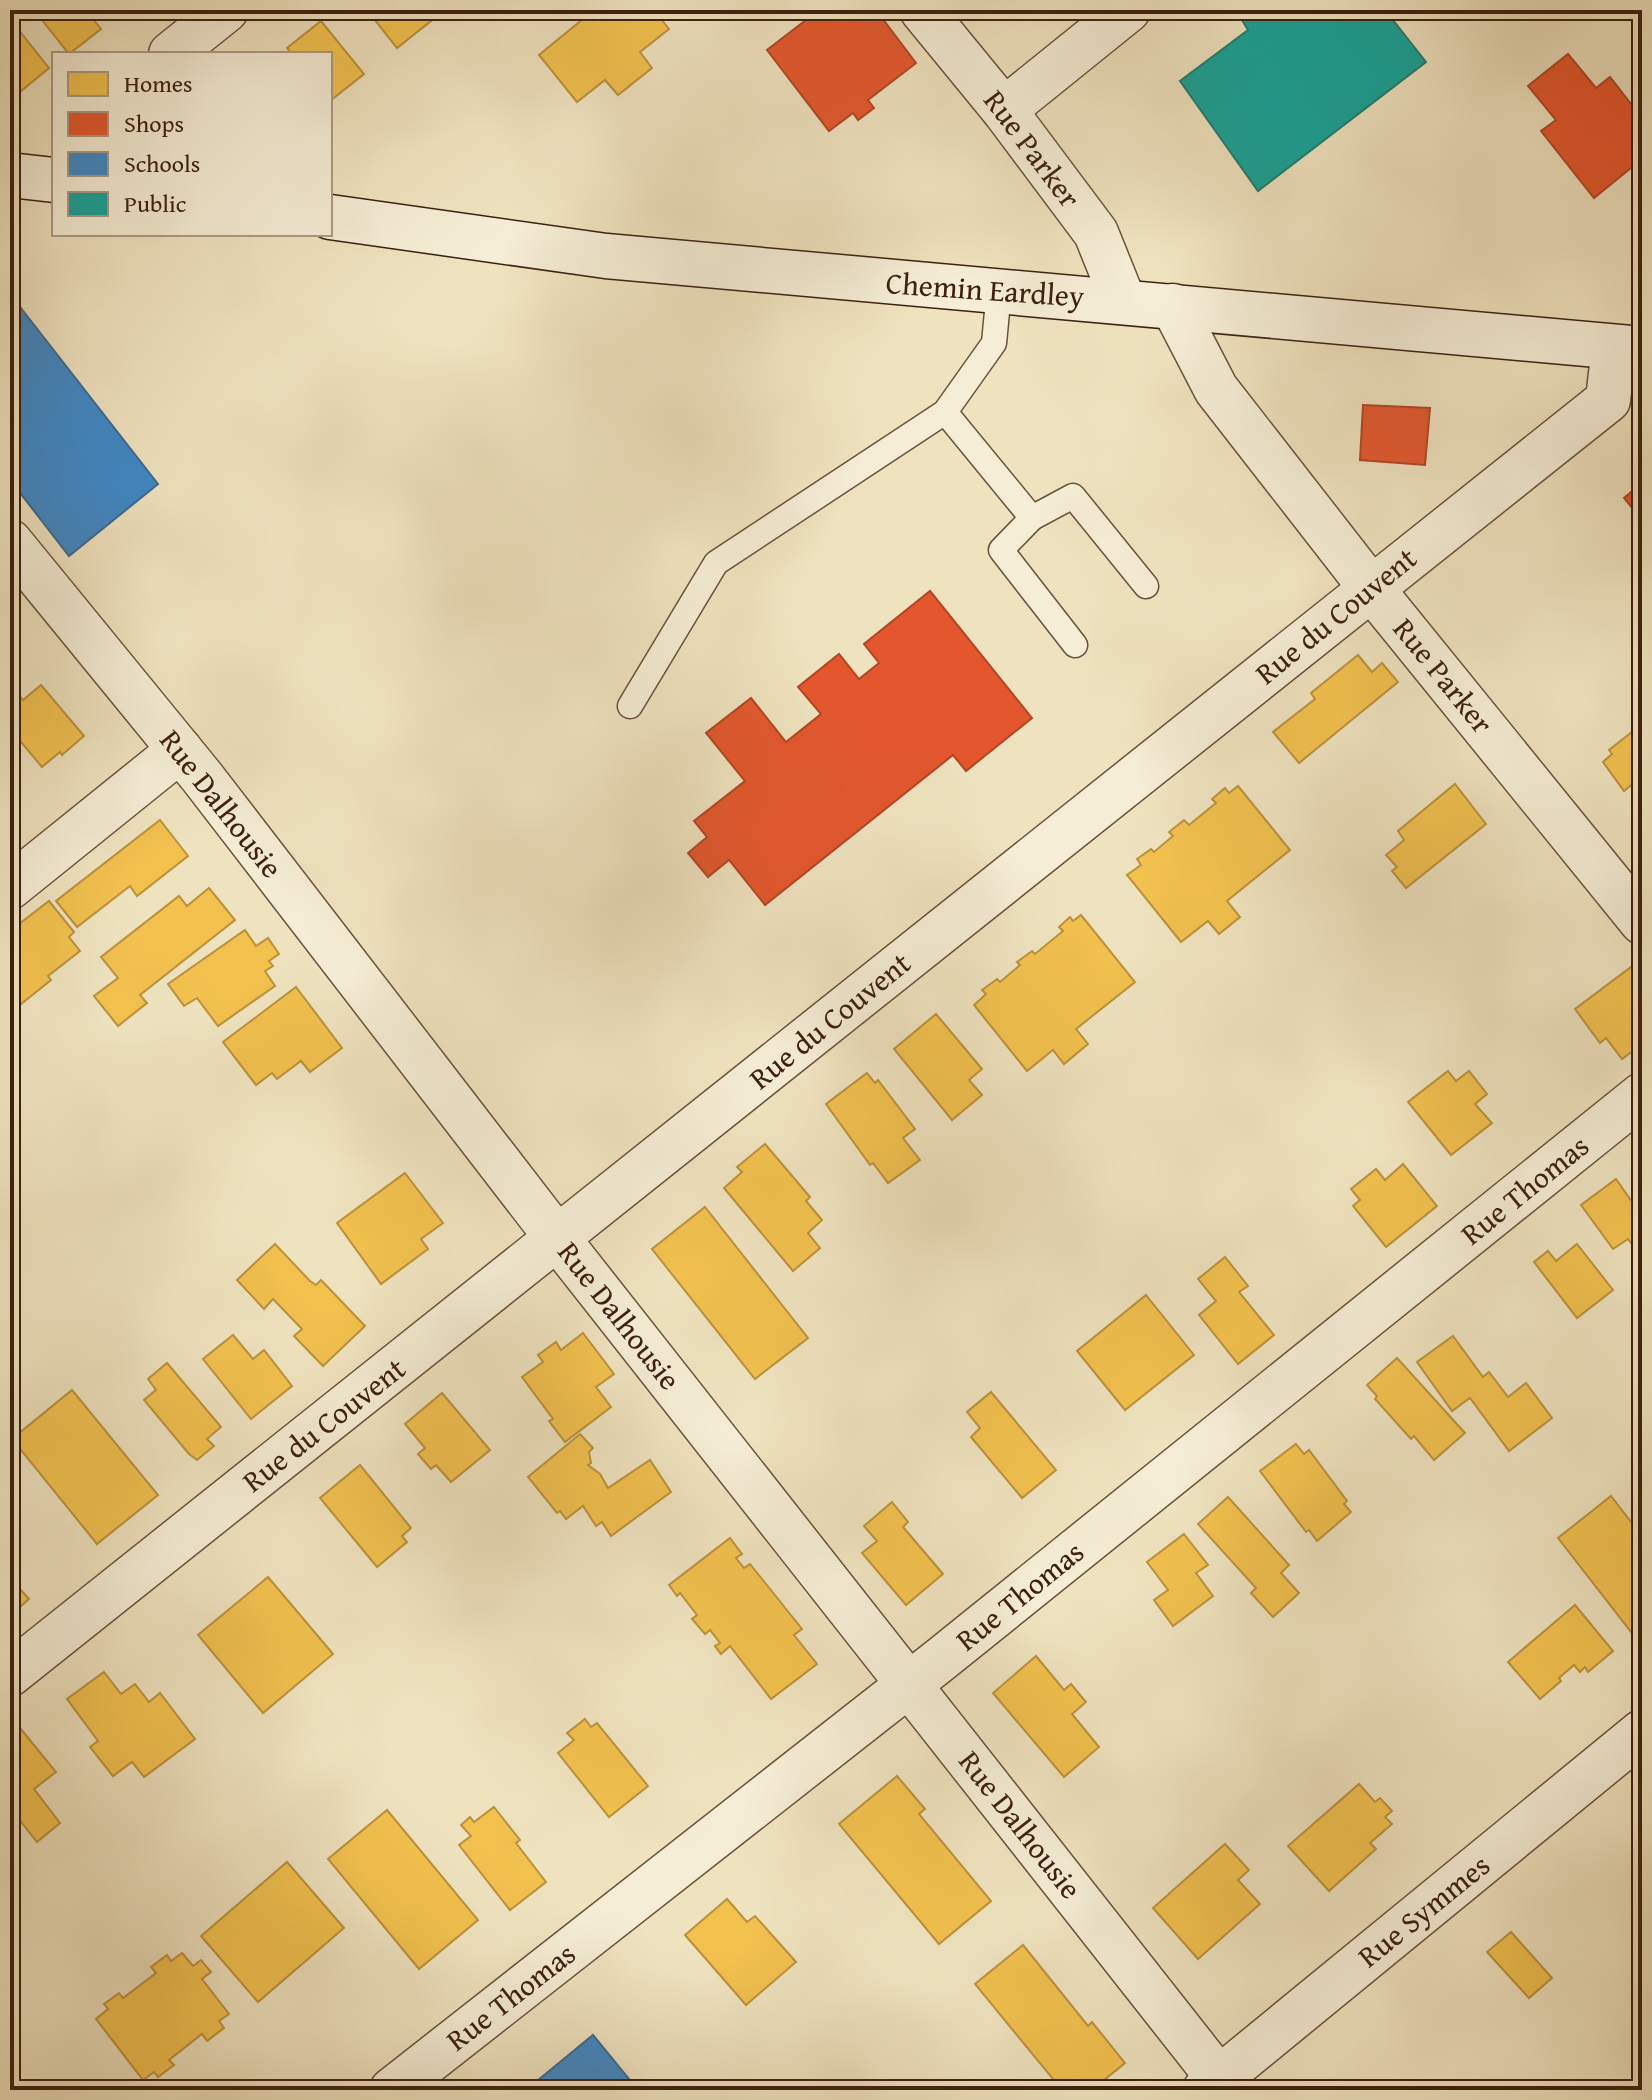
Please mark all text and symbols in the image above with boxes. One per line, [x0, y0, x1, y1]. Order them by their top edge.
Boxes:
legend [52, 52, 332, 236]
text: Homes [124, 66, 193, 101]
street label: Rue Parker [974, 80, 1092, 217]
text: Shops [124, 106, 184, 141]
text: Schools [124, 146, 200, 181]
text: Public [124, 186, 187, 221]
street label: Chemin Eardley [885, 260, 1086, 318]
street label: Rue du Couvent [1245, 536, 1426, 694]
street label: Rue Parker [1383, 608, 1504, 743]
street label: Rue Dalhousie [150, 720, 294, 887]
street label: Rue du Couvent [739, 941, 920, 1099]
street label: Rue Thomas [1451, 1124, 1598, 1255]
street label: Rue Dalhousie [548, 1232, 692, 1399]
street label: Rue du Couvent [232, 1346, 415, 1502]
street label: Rue Thomas [946, 1530, 1093, 1661]
street label: Rue Dalhousie [949, 1741, 1093, 1908]
street label: Rue Symmes [1348, 1843, 1499, 1977]
street label: Rue Thomas [436, 1932, 585, 2061]

